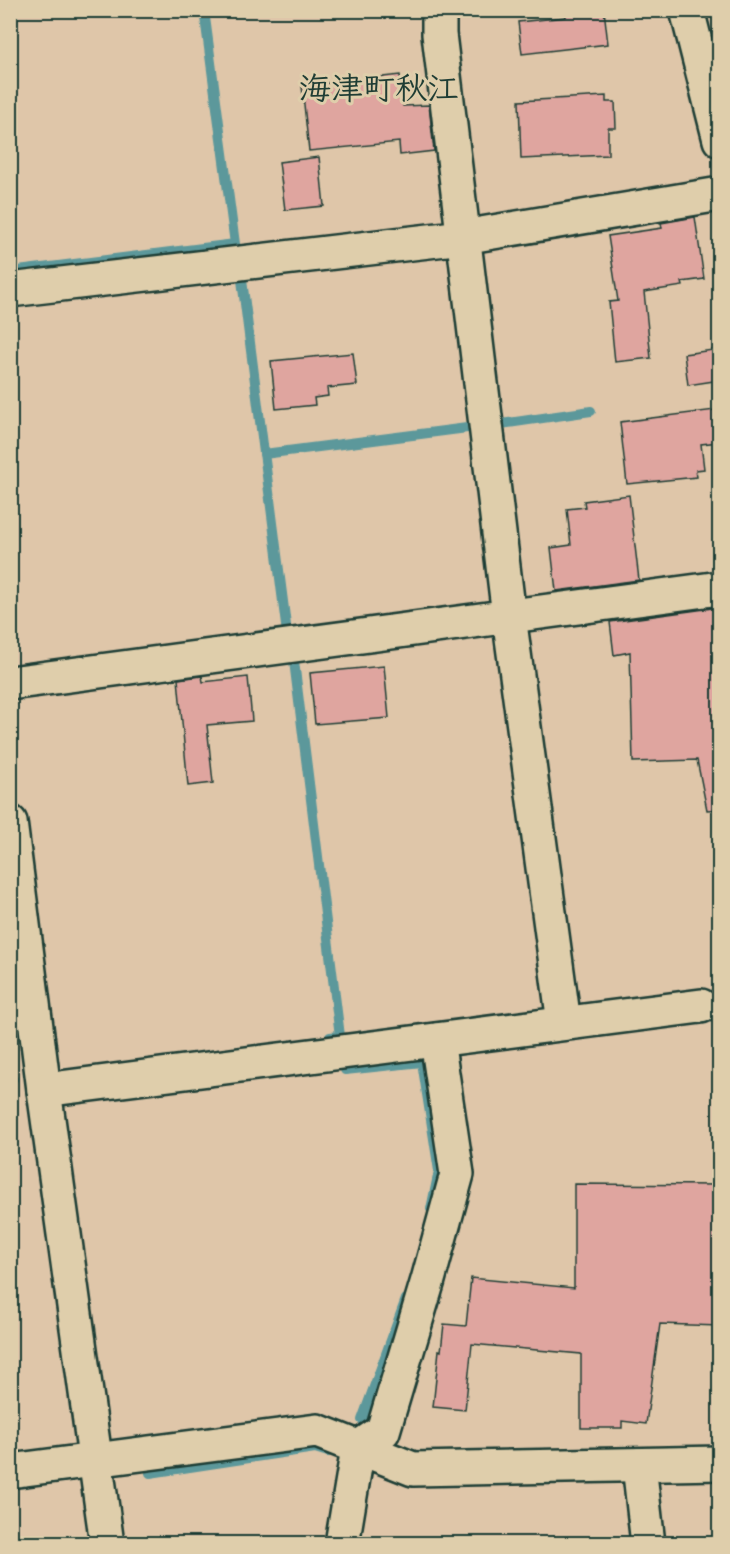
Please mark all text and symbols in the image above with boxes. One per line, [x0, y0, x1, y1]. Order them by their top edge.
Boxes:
district label: 海津町秋江 [299, 68, 459, 109]

